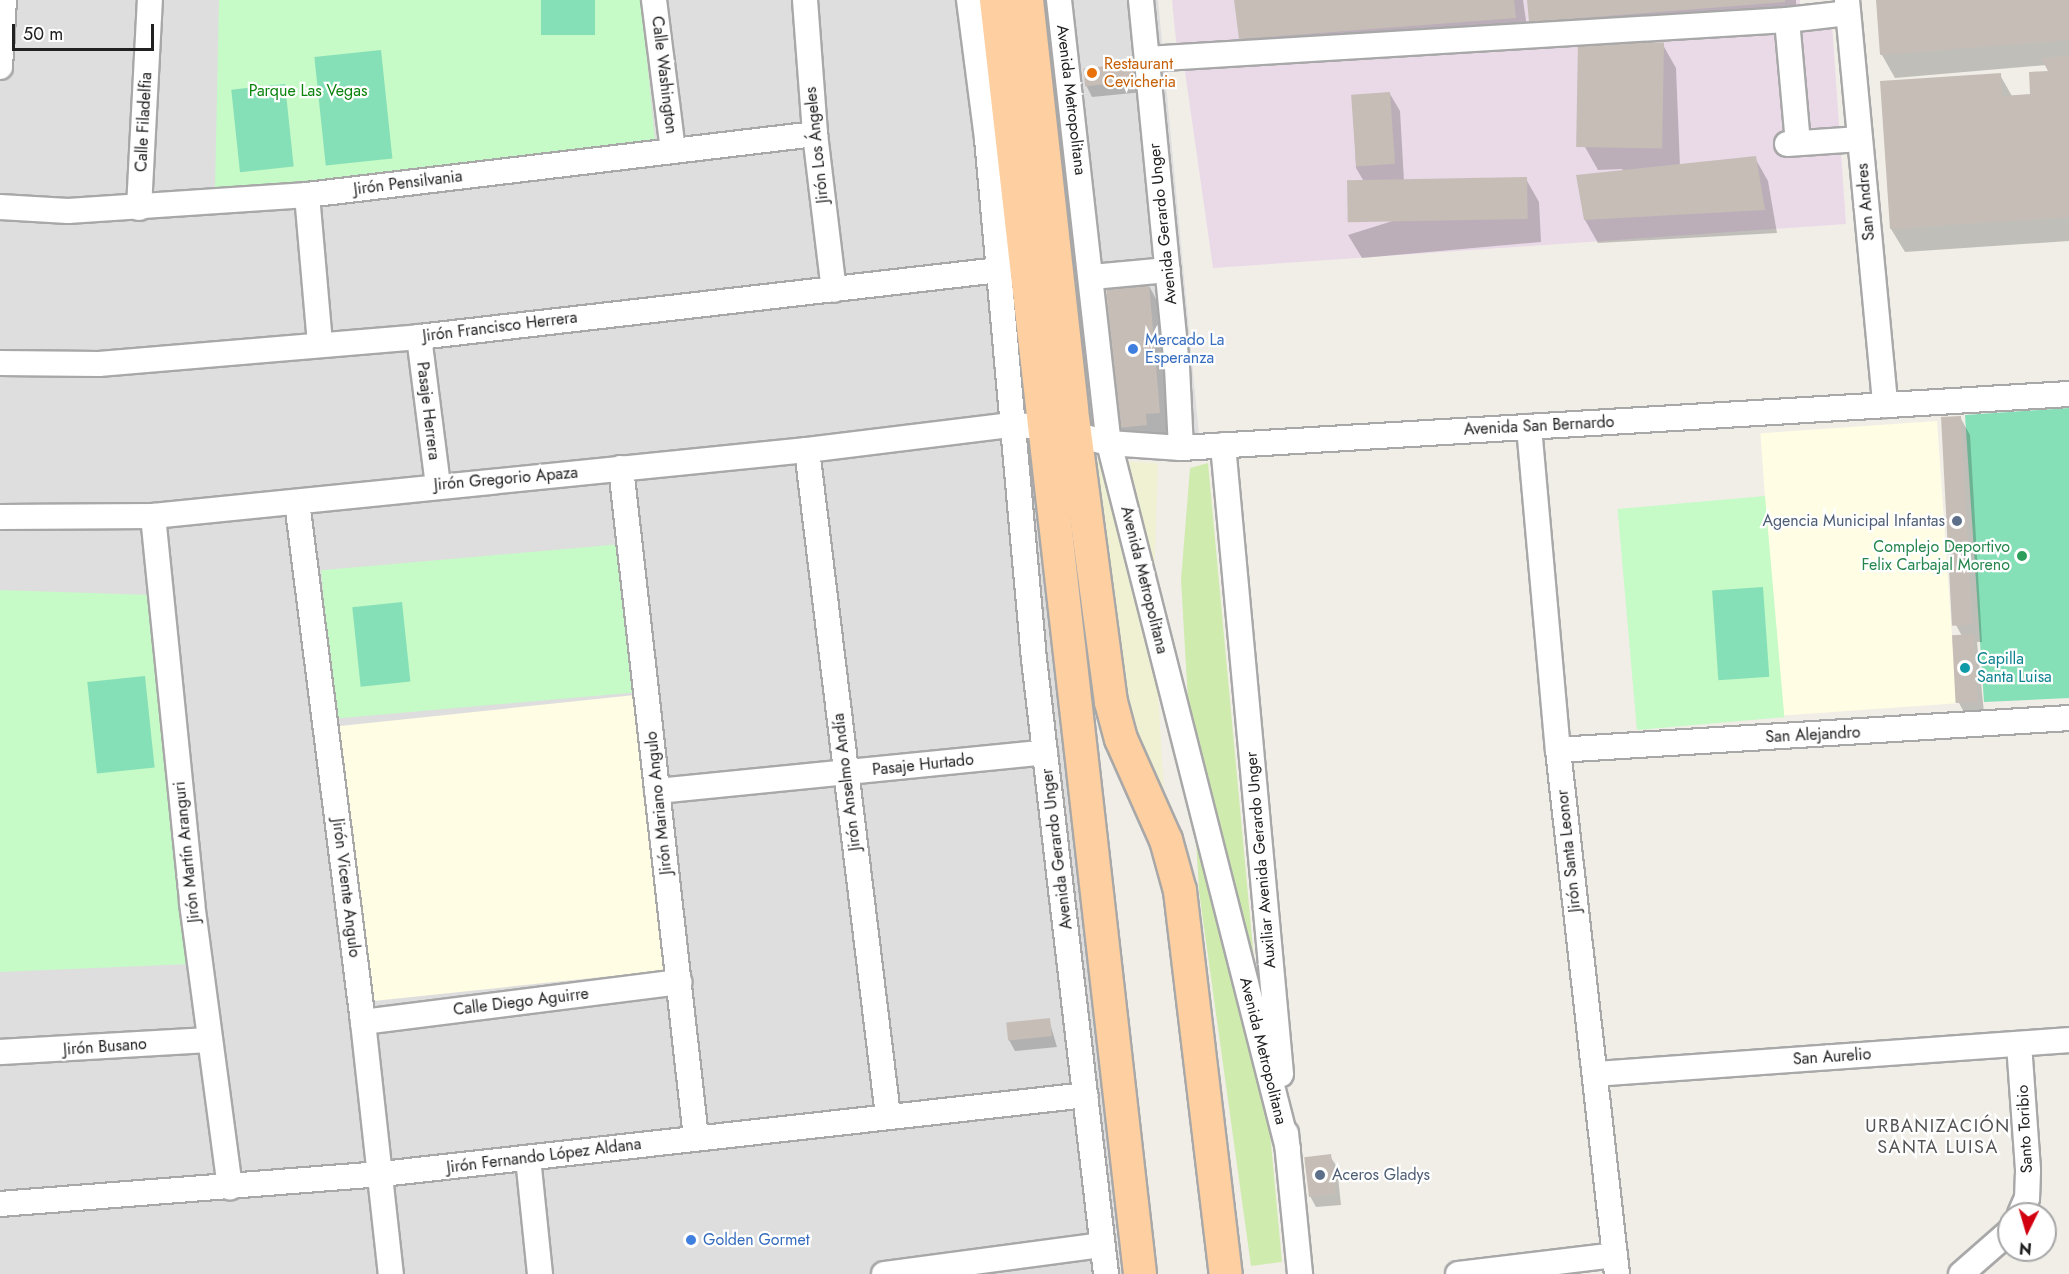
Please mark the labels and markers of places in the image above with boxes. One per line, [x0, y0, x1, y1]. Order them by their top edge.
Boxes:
place label: Restaurant Cevicheria [1104, 54, 1176, 92]
marker: Restaurant Cevicheria [1085, 66, 1099, 80]
place label: Mercado La Esperanza [1145, 330, 1224, 368]
marker: Mercado La Esperanza [1126, 342, 1140, 356]
place label: Agencia Municipal Infantas [1762, 511, 1945, 531]
marker: Agencia Municipal Infantas [1950, 514, 1964, 528]
place label: Complejo Deportivo Felix Carbajal Moreno [1861, 537, 2010, 575]
marker: Complejo Deportivo Felix Carbajal Moreno [2015, 549, 2029, 563]
place label: Capilla Santa Luisa [1977, 649, 2052, 687]
marker: Capilla Santa Luisa [1958, 661, 1972, 675]
place label: Aceros Gladys [1332, 1165, 1430, 1185]
marker: Aceros Gladys [1313, 1168, 1327, 1182]
place label: Golden Gormet [703, 1230, 810, 1250]
marker: Golden Gormet [684, 1233, 698, 1247]

